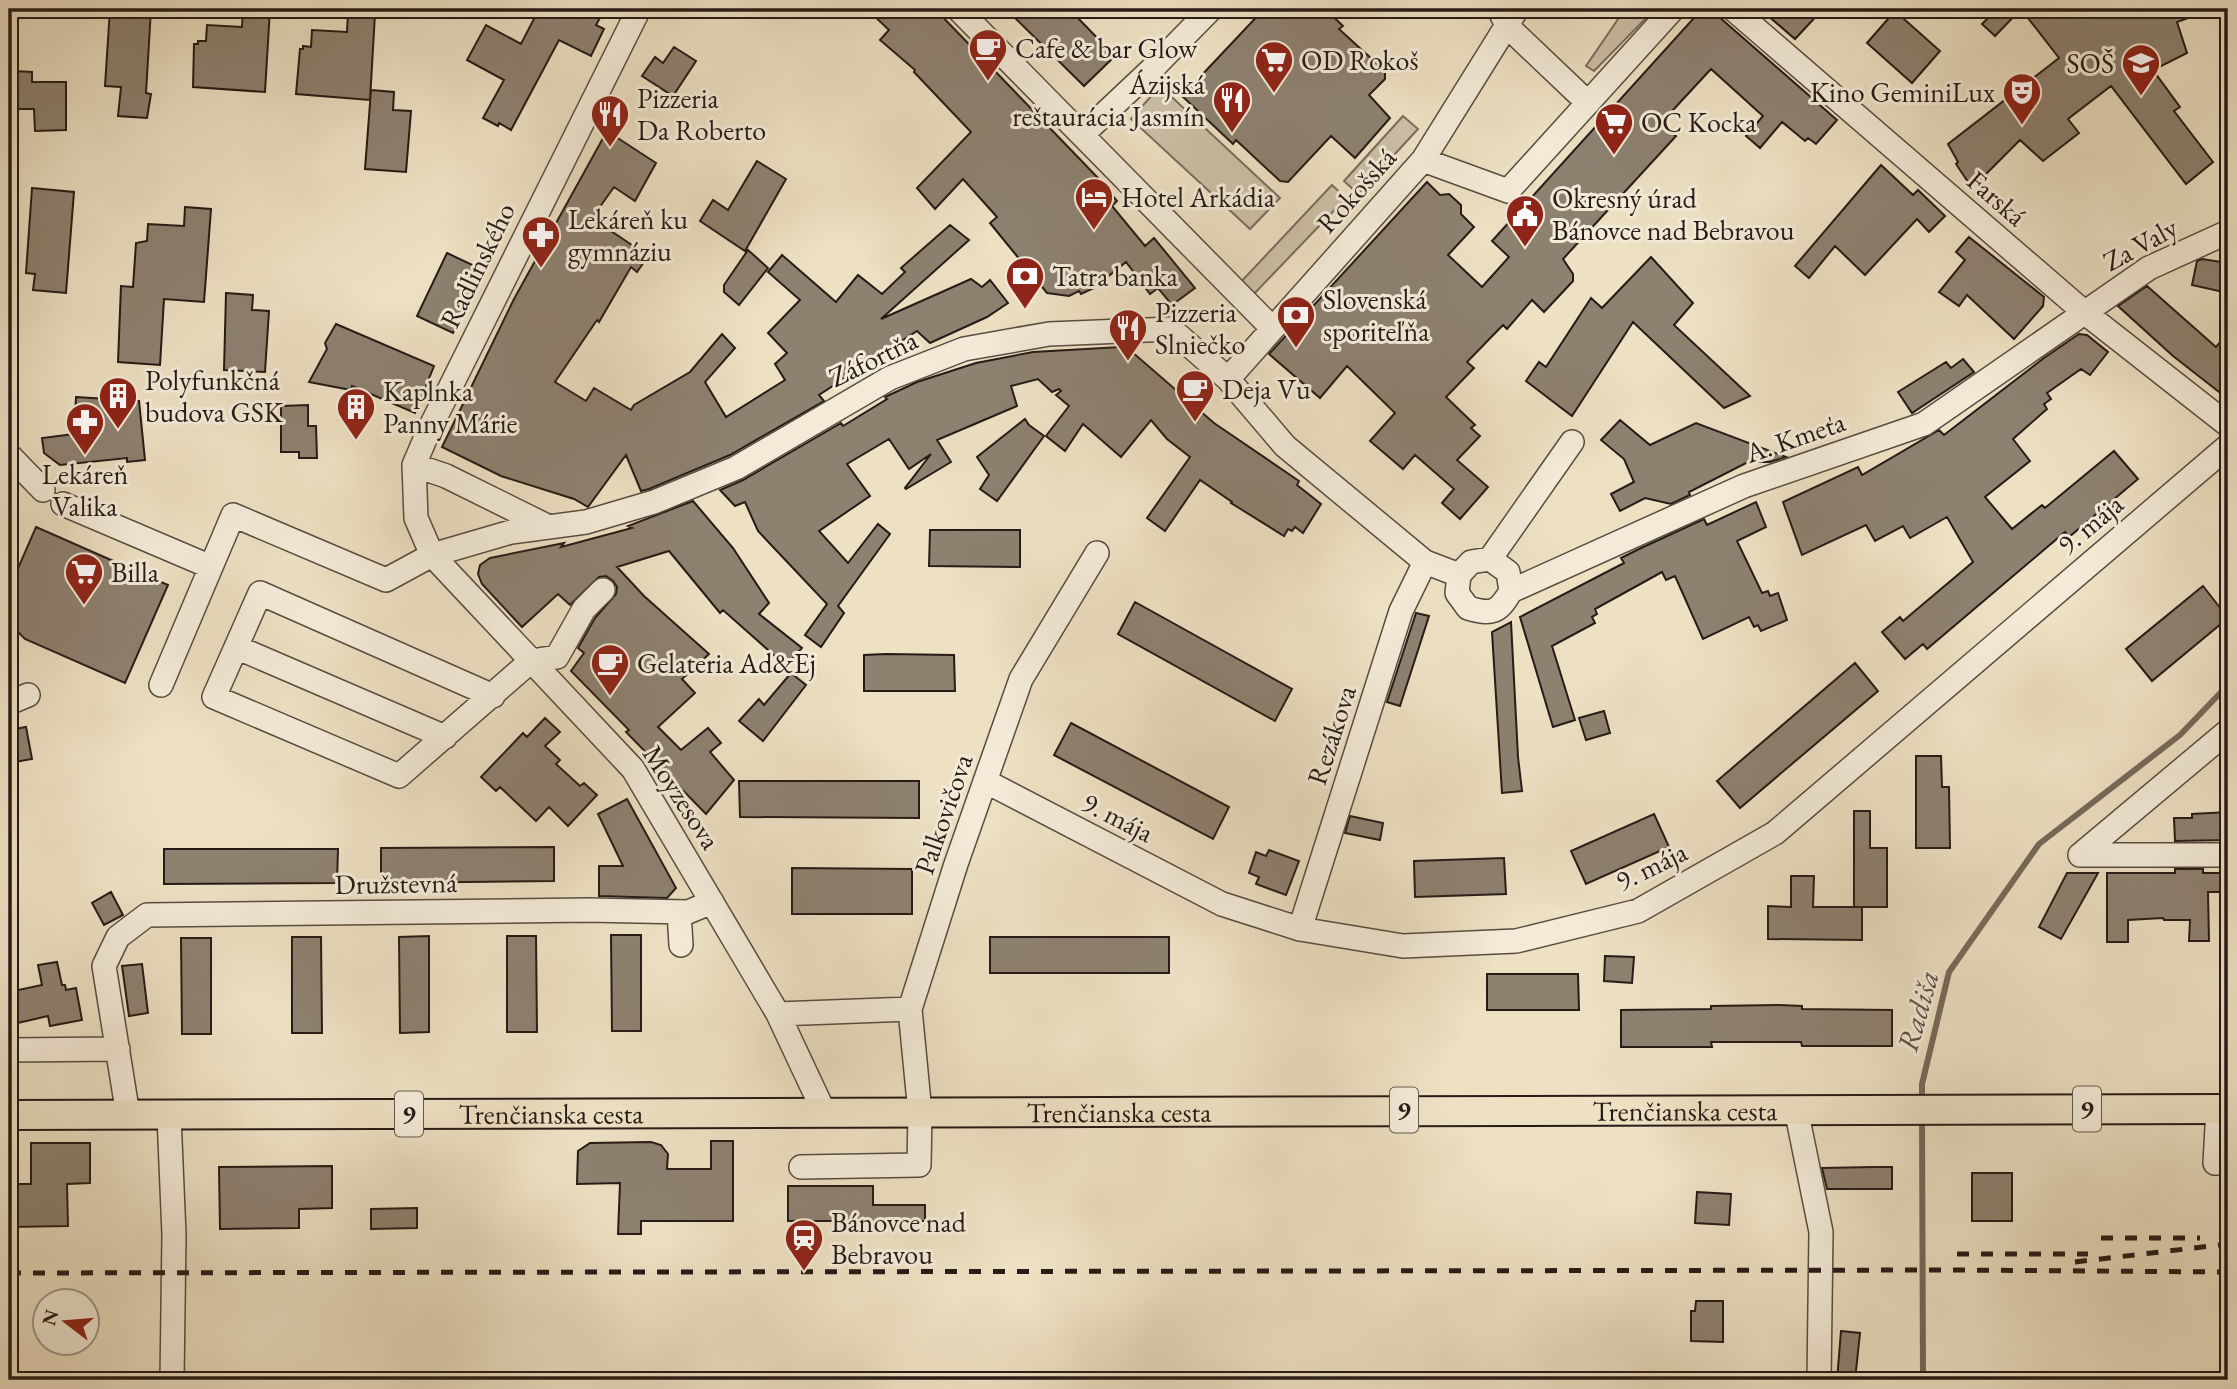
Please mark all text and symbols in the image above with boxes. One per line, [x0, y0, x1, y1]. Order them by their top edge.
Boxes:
cafe icon: Cafe & bar Glow [967, 27, 1009, 82]
place label: Cafe & bar Glow [1015, 30, 1198, 66]
supermarket icon: OD Rokoš [1253, 39, 1295, 94]
place label: OD Rokoš [1301, 42, 1419, 78]
school or university icon: SOŠ [2120, 42, 2162, 97]
place label: SOŠ [2067, 45, 2114, 81]
place label: Ázijská reštaurácia Jasmín [1012, 66, 1206, 134]
theatre icon: Kino GeminiLux [2001, 71, 2043, 126]
place label: Kino GeminiLux [1810, 74, 1995, 110]
restaurant icon: Ázijská reštaurácia Jasmín [1211, 79, 1253, 134]
place label: Pizzeria Da Roberto [637, 80, 766, 148]
restaurant icon: Pizzeria Da Roberto [589, 93, 631, 148]
supermarket icon: OC Kocka [1593, 101, 1635, 156]
place label: OC Kocka [1641, 104, 1757, 140]
street label: Rokošská [1308, 139, 1404, 240]
street label: Farská [1960, 162, 2035, 234]
hotel icon: Hotel Arkádia [1073, 176, 1115, 231]
place label: Hotel Arkádia [1121, 179, 1276, 215]
place label: Okresný úrad Bánovce nad Bebravou [1552, 180, 1795, 248]
public building icon: Okresný úrad Bánovce nad Bebravou [1504, 193, 1546, 248]
street label: Radlinského [431, 196, 523, 334]
place label: Lekáreň ku gymnáziu [568, 201, 688, 269]
street label: Za Valy [2096, 209, 2184, 279]
pharmacy icon: Lekáreň ku gymnáziu [520, 214, 562, 269]
bank icon: Tatra banka [1004, 255, 1046, 310]
place label: Tatra banka [1052, 258, 1179, 294]
place label: Slovenská sporiteľňa [1323, 281, 1430, 349]
place label: Pizzeria Slniečko [1155, 294, 1245, 362]
bank icon: Slovenská sporiteľňa [1275, 294, 1317, 349]
restaurant icon: Pizzeria Slniečko [1107, 307, 1149, 362]
street label: Záfortňa [823, 321, 924, 395]
place label: Polyfunkčná budova GSK [145, 362, 284, 430]
cafe icon: Deja Vu [1174, 368, 1216, 423]
place label: Deja Vu [1222, 371, 1311, 407]
place label: Kaplnka Panny Márie [383, 373, 518, 441]
building icon: Polyfunkčná budova GSK [97, 375, 139, 430]
building icon: Kaplnka Panny Márie [335, 386, 377, 441]
pharmacy icon: Lekáreň Valika [64, 401, 106, 456]
street label: A. Kmeťa [1739, 403, 1850, 471]
place label: Lekáreň Valika [42, 456, 129, 524]
street label: 9. mája [2049, 485, 2131, 562]
supermarket icon: Billa [63, 551, 105, 606]
place label: Billa [111, 554, 160, 590]
cafe icon: Gelateria Ad&Ej [589, 642, 631, 697]
place label: Gelateria Ad&Ej [637, 645, 816, 681]
street label: Rezákova [1298, 680, 1364, 789]
street label: Moyzesova [635, 738, 729, 857]
street label: Palkovičova [906, 748, 981, 879]
street label: 9. mája [1076, 784, 1161, 851]
street label: 9. mája [1609, 833, 1694, 899]
street label: Družstevná [334, 864, 459, 902]
water label: Radiša [1887, 966, 1948, 1056]
road number: 9 [2073, 1086, 2101, 1132]
road number: 9 [1390, 1088, 1418, 1133]
road number: 9 [395, 1092, 423, 1136]
street label: Trenčianska cesta [1592, 1092, 1778, 1129]
street label: Trenčianska cesta [1026, 1094, 1212, 1130]
street label: Trenčianska cesta [458, 1095, 644, 1132]
place label: Bánovce nad Bebravou [831, 1204, 967, 1272]
station icon: Bánovce nad Bebravou [783, 1217, 825, 1272]
north arrow [32, 1288, 102, 1358]
text: N [36, 1306, 64, 1328]

